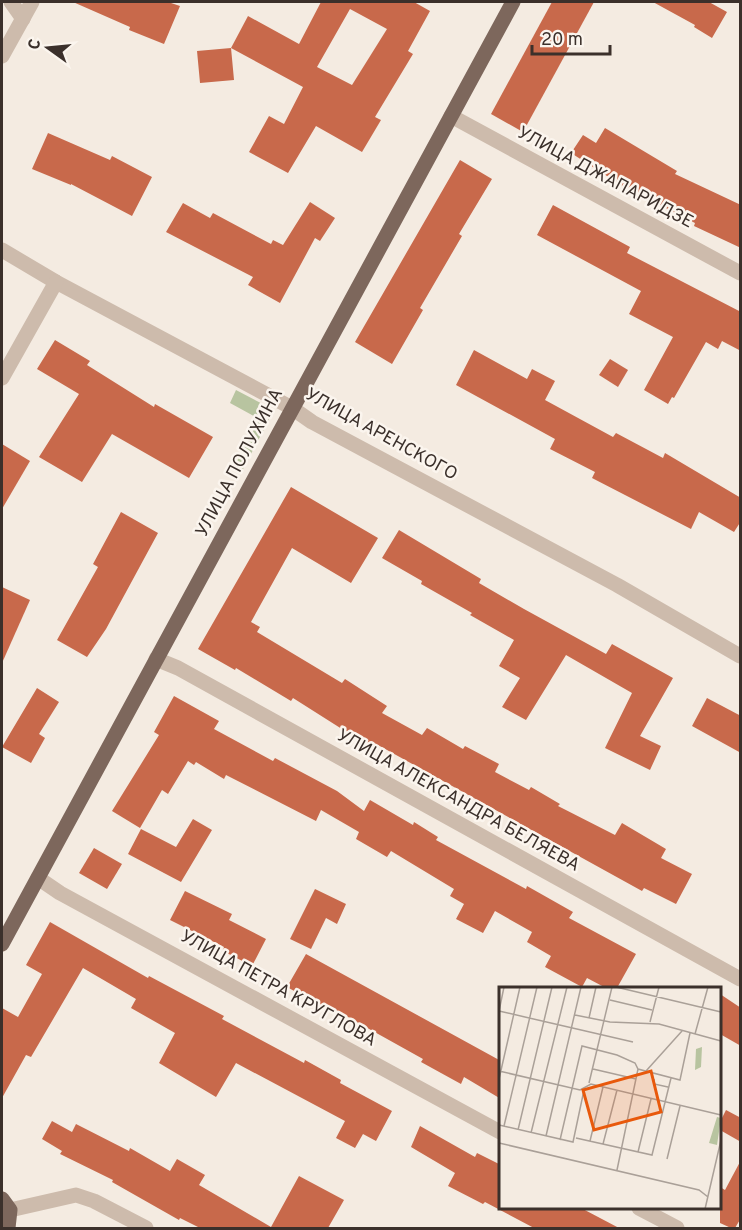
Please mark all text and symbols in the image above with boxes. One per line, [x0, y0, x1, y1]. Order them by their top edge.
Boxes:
north arrow [18, 18, 78, 78]
scale bar [532, 18, 610, 56]
text: 20 m [541, 29, 583, 52]
text: С [24, 37, 46, 52]
street label: УЛИЦА ДЖАПАРИДЗЕ [513, 122, 697, 234]
street label: УЛИЦА АРЕНСКОГО [301, 384, 461, 486]
street label: УЛИЦА ПОЛУХИНА [191, 385, 289, 541]
street label: УЛИЦА АЛЕКСАНДРА БЕЛЯЕВА [332, 724, 584, 878]
street label: УЛИЦА ПЕТРА КРУГЛОВА [176, 925, 380, 1053]
inset map [499, 987, 721, 1209]

